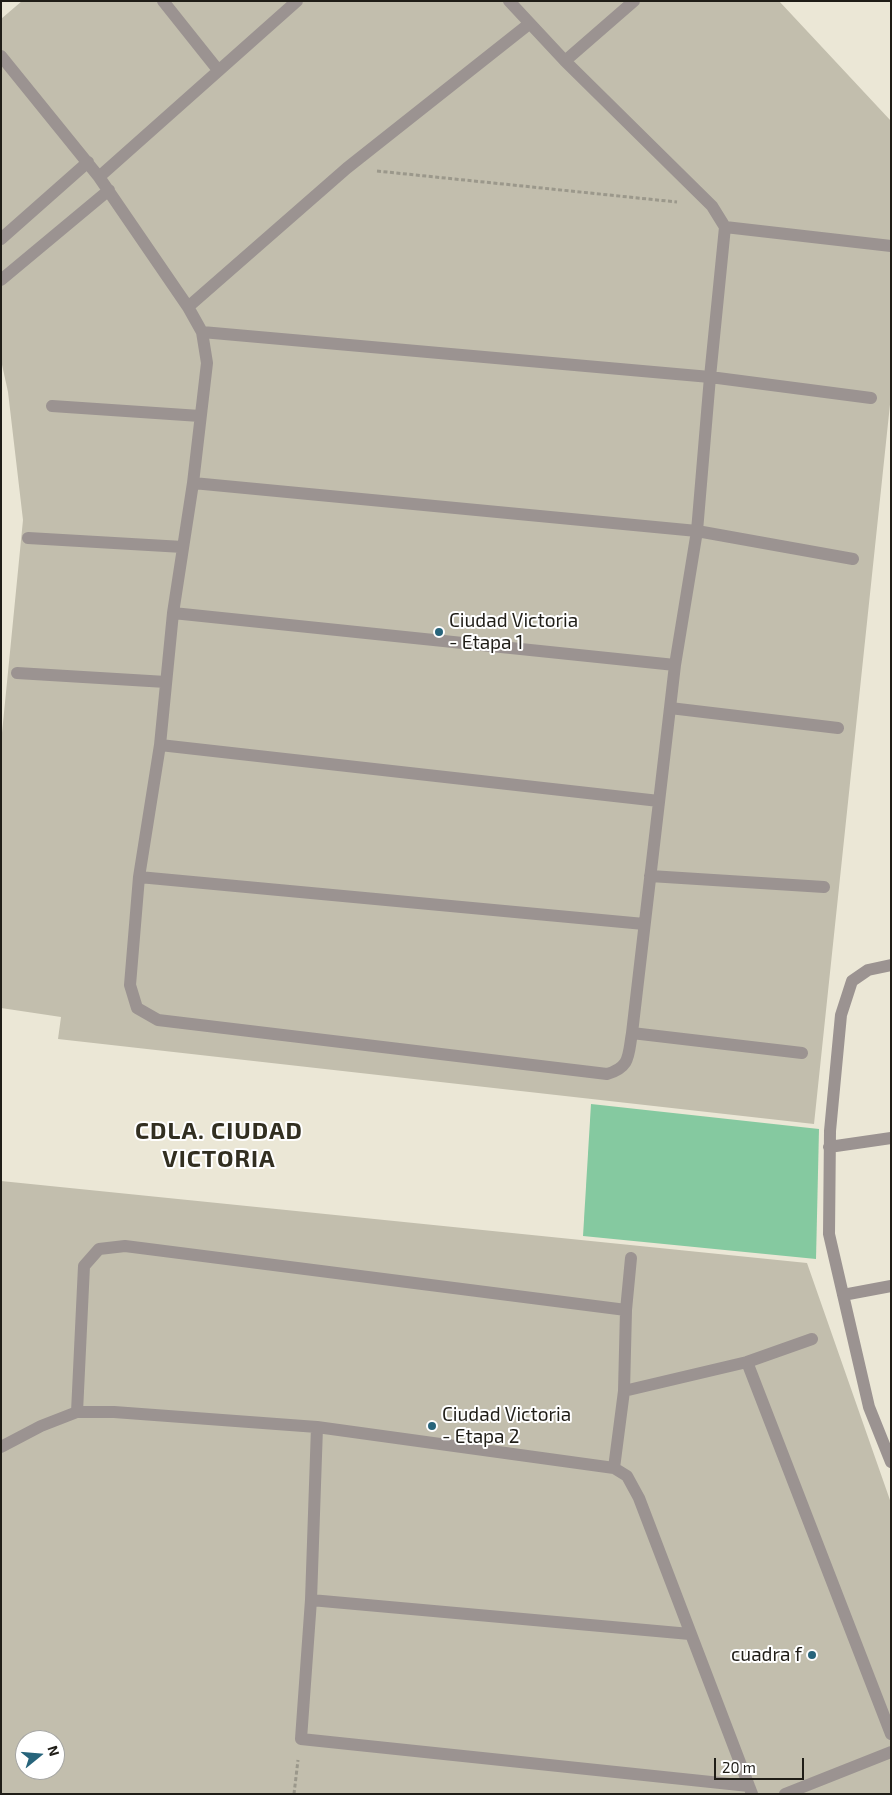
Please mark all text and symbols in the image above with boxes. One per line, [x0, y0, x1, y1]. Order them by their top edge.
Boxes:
place label: Ciudad Victoria - Etapa 1 [449, 610, 578, 654]
marker: Ciudad Victoria - Etapa 1 [433, 626, 445, 638]
district label: CDLA. CIUDAD VICTORIA [134, 1117, 304, 1173]
place label: Ciudad Victoria - Etapa 2 [442, 1404, 571, 1448]
marker: Ciudad Victoria - Etapa 2 [426, 1420, 438, 1432]
place label: cuadra f [731, 1644, 802, 1666]
marker: cuadra f [806, 1649, 818, 1661]
north arrow [15, 1730, 65, 1780]
text: N [44, 1743, 63, 1758]
scale bar [717, 1748, 807, 1780]
text: 20 m [722, 1758, 756, 1776]

